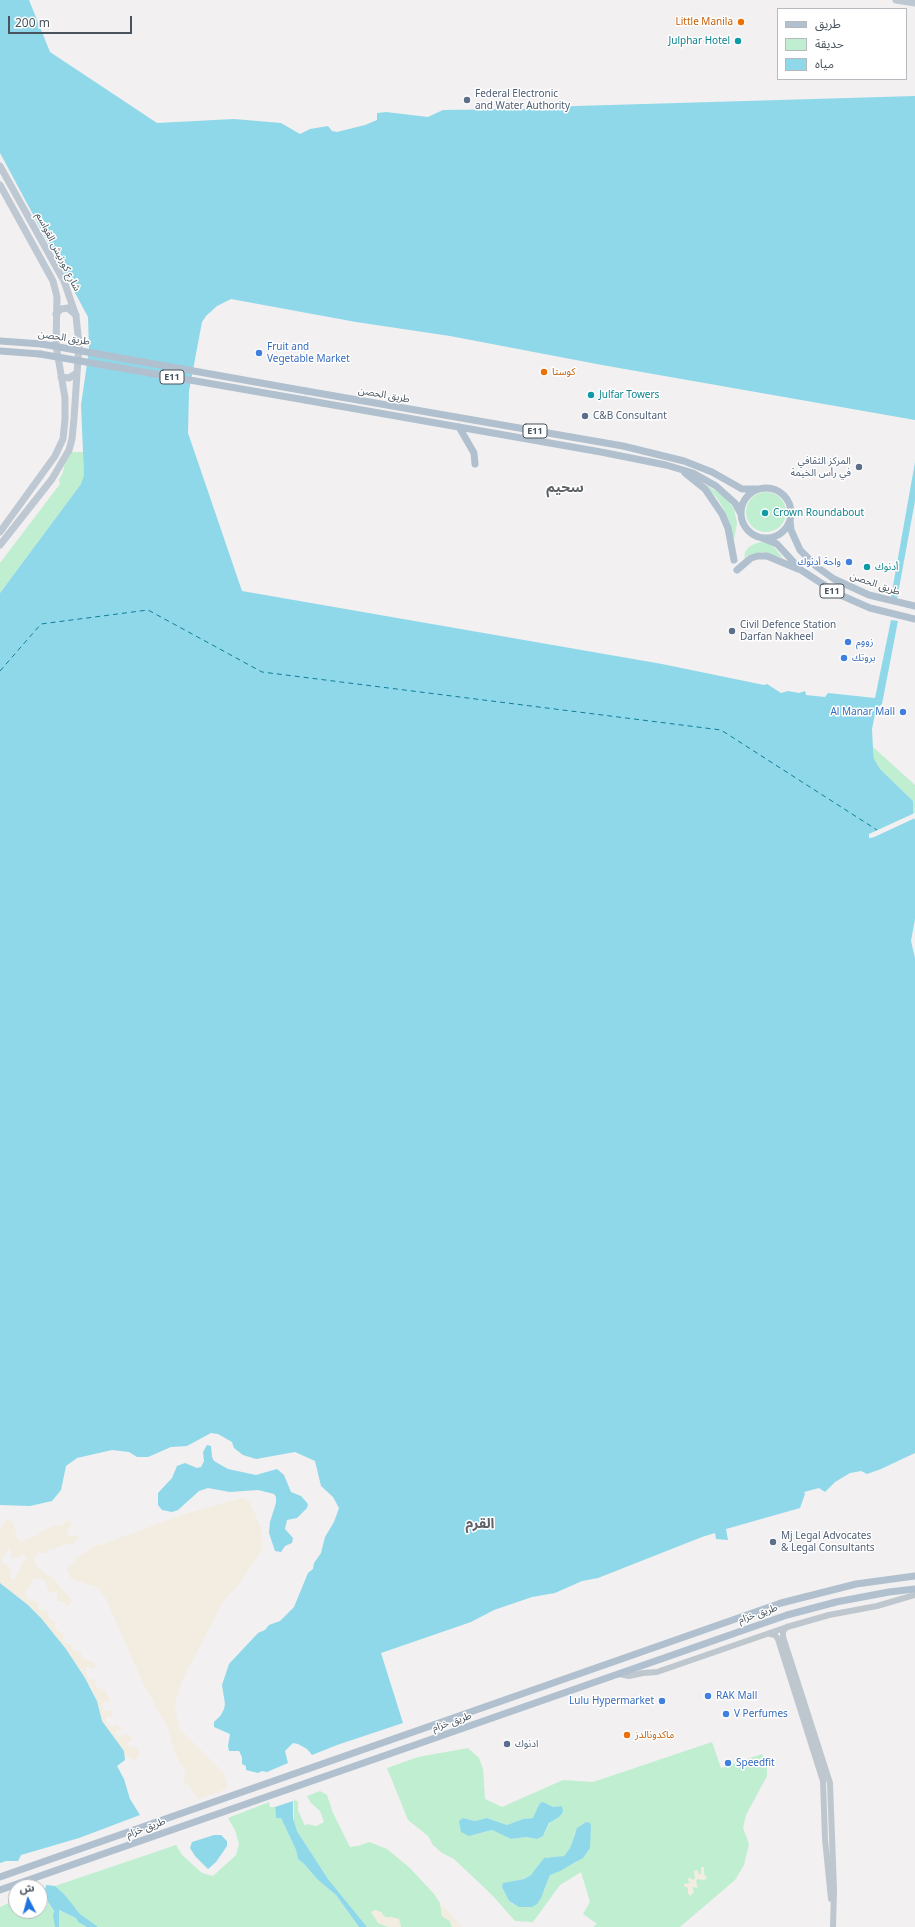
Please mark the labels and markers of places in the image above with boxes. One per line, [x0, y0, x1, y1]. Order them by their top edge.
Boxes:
place label: Little Manila [676, 16, 733, 28]
marker: Little Manila [736, 17, 746, 27]
place label: Julphar Hotel [669, 35, 730, 47]
marker: Julphar Hotel [733, 36, 743, 46]
place label: Federal Electronic and Water Authority [475, 88, 570, 112]
marker: Federal Electronic and Water Authority [462, 95, 472, 105]
place label: Fruit and Vegetable Market [267, 341, 350, 364]
marker: Fruit and Vegetable Market [254, 348, 264, 358]
place label: كوستا [552, 366, 575, 378]
marker: كوستا [539, 367, 549, 377]
place label: Julfar Towers [599, 389, 659, 401]
marker: Julfar Towers [586, 390, 596, 400]
place label: C&B Consultant [593, 410, 667, 422]
marker: C&B Consultant [580, 411, 590, 421]
place label: المركز الثقافي في رأس الخيمة [790, 455, 851, 478]
marker: المركز الثقافي في رأس الخيمة [854, 462, 864, 472]
place label: Crown Roundabout [773, 507, 864, 519]
marker: Crown Roundabout [760, 508, 770, 518]
place label: واحة أدنوك [797, 556, 841, 568]
marker: واحة أدنوك [844, 557, 854, 567]
place label: أدنوك [875, 561, 898, 573]
marker: أدنوك [862, 562, 872, 572]
place label: Civil Defence Station Darfan Nakheel [740, 619, 836, 642]
marker: Civil Defence Station Darfan Nakheel [727, 626, 737, 636]
place label: زووم [856, 636, 873, 648]
marker: زووم [843, 637, 853, 647]
place label: بروتك [852, 652, 875, 664]
marker: بروتك [839, 653, 849, 663]
place label: Al Manar Mall [830, 706, 895, 718]
marker: Al Manar Mall [898, 707, 908, 717]
place label: Mj Legal Advocates & Legal Consultants [781, 1530, 875, 1554]
marker: Mj Legal Advocates & Legal Consultants [768, 1537, 778, 1547]
place label: RAK Mall [716, 1690, 757, 1702]
marker: RAK Mall [703, 1691, 713, 1701]
place label: Lulu Hypermarket [569, 1695, 654, 1707]
marker: Lulu Hypermarket [657, 1696, 667, 1706]
place label: V Perfumes [734, 1708, 788, 1720]
marker: V Perfumes [721, 1709, 731, 1719]
place label: ماكدونالدز [635, 1729, 674, 1741]
marker: ماكدونالدز [622, 1730, 632, 1740]
place label: ادنوك [515, 1738, 538, 1750]
marker: ادنوك [502, 1739, 512, 1749]
place label: Speedfit [736, 1757, 775, 1769]
marker: Speedfit [723, 1758, 733, 1768]

